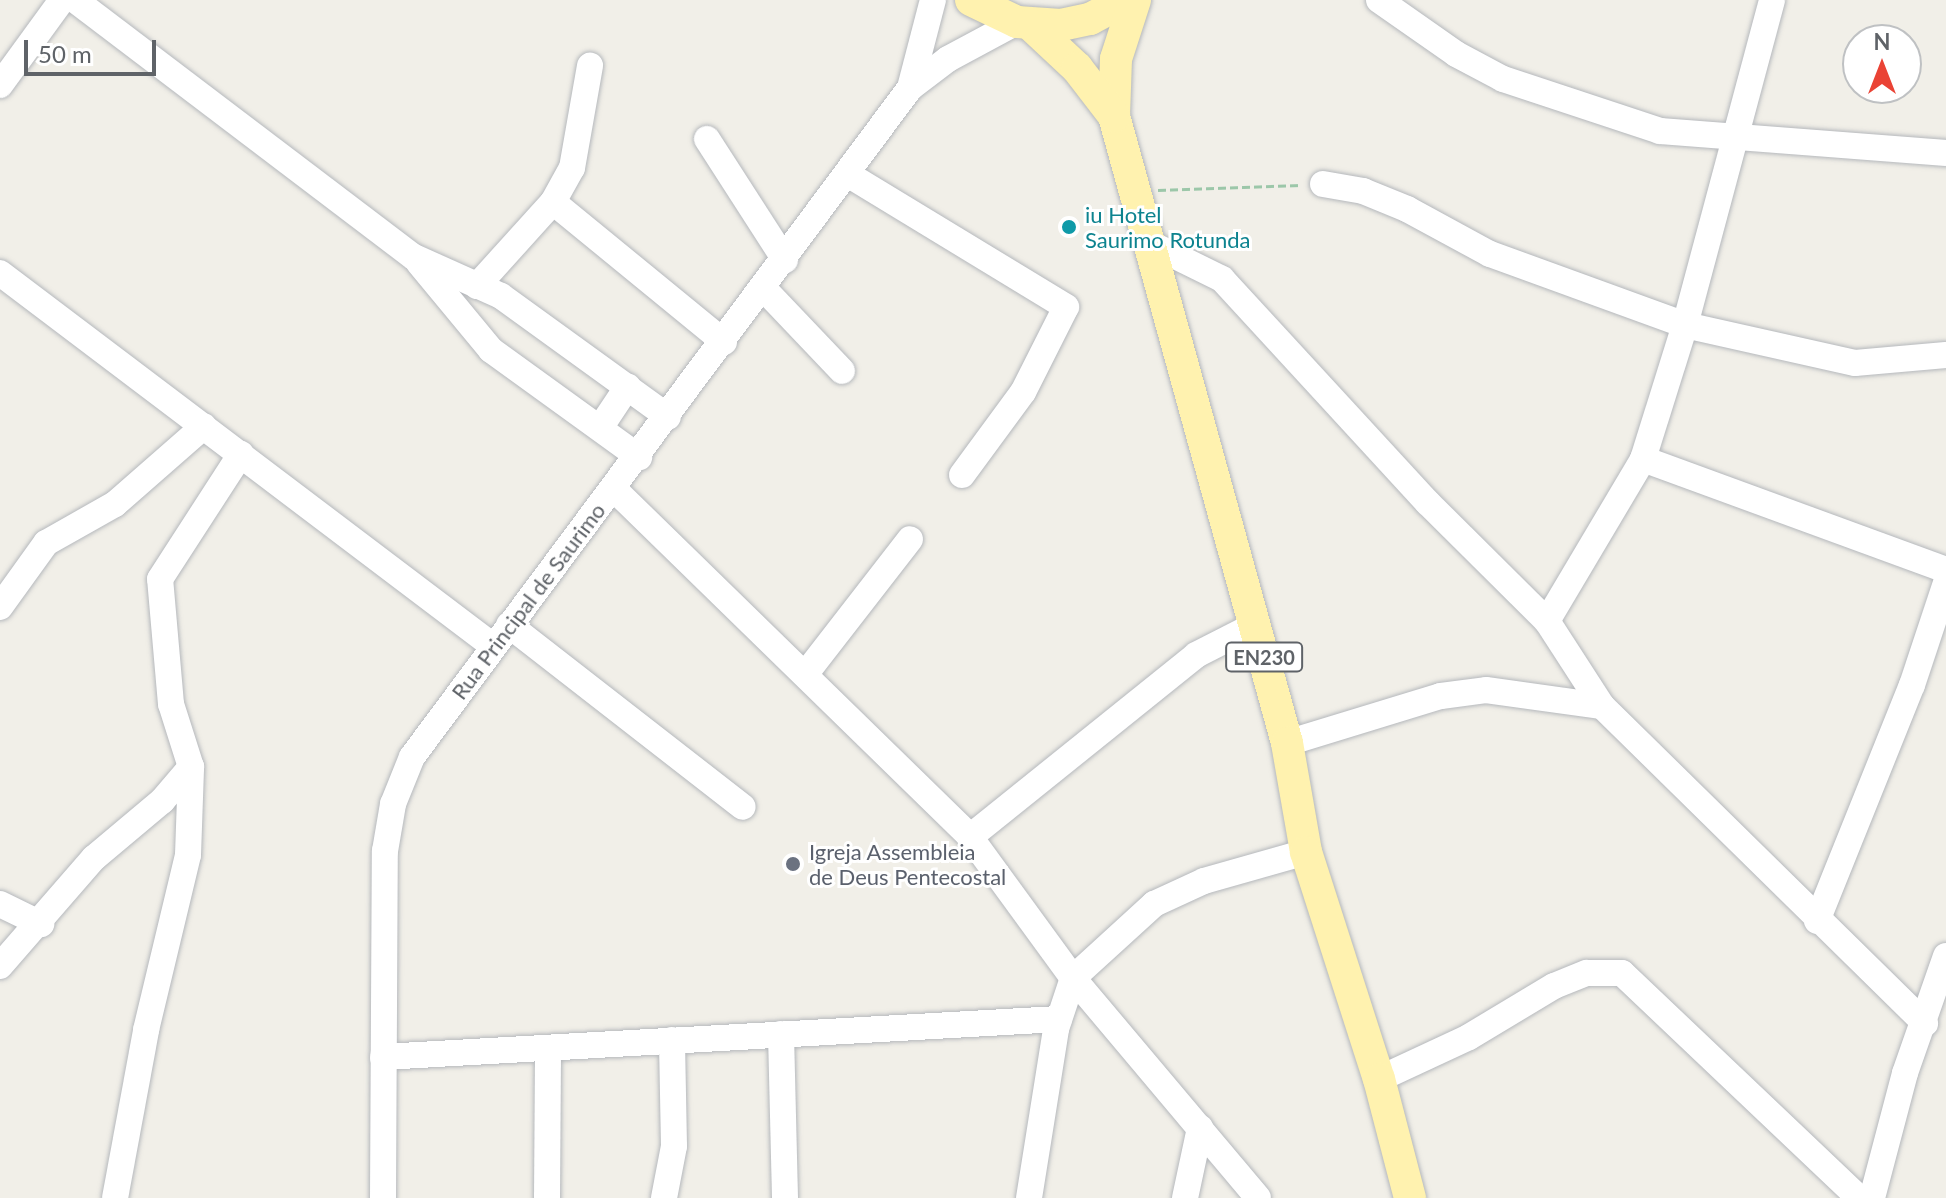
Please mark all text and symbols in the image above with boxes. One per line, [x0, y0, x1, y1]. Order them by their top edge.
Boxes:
scale bar [28, 24, 160, 74]
north arrow [1842, 24, 1922, 104]
text: N [1874, 28, 1890, 55]
text: 50 m [38, 39, 92, 68]
place label: iu Hotel Saurimo Rotunda [1085, 201, 1250, 252]
marker: iu Hotel Saurimo Rotunda [1060, 218, 1078, 236]
street label: Rua Principal de Saurimo [446, 498, 610, 704]
road number: EN230 [1224, 641, 1304, 673]
place label: Igreja Assembleia de Deus Pentecostal [809, 838, 1006, 890]
marker: Igreja Assembleia de Deus Pentecostal [784, 855, 802, 873]

